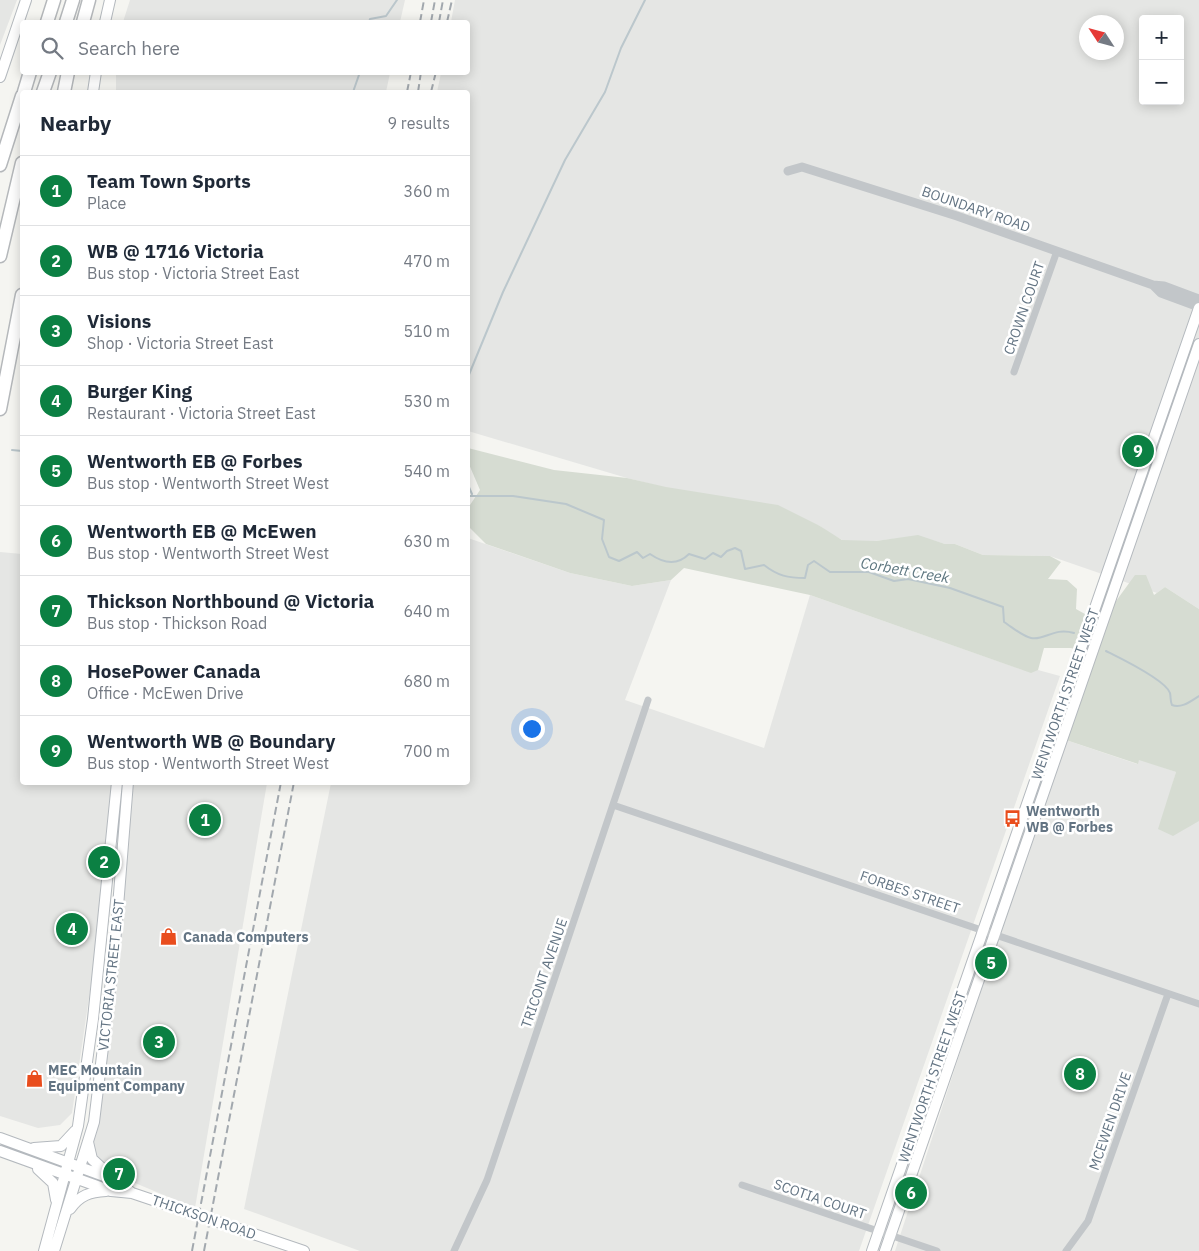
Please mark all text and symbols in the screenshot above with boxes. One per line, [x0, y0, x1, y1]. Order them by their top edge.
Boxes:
north arrow [1079, 15, 1124, 60]
map controls [1139, 15, 1184, 105]
button: + [1139, 15, 1184, 60]
search box [20, 20, 470, 75]
icon: search [38, 34, 66, 62]
text: Search here [78, 36, 180, 60]
button: − [1139, 60, 1184, 105]
text: Nearby [40, 109, 111, 137]
text: 9 results [387, 113, 450, 133]
text: Team Town Sports [87, 169, 251, 193]
text: 1 [51, 181, 61, 201]
text: 360 m [403, 181, 450, 201]
street label: BOUNDARY ROAD [919, 182, 1033, 236]
text: Place [87, 193, 126, 213]
text: WB @ 1716 Victoria [87, 239, 264, 263]
text: 2 [51, 251, 61, 271]
text: 470 m [403, 251, 450, 271]
street label: CROWN COURT [1000, 259, 1048, 357]
text: Bus stop · Victoria Street East [87, 263, 300, 283]
text: Visions [87, 309, 151, 333]
text: 3 [51, 321, 61, 341]
text: 510 m [403, 321, 450, 341]
text: Shop · Victoria Street East [87, 333, 274, 353]
text: Burger King [87, 379, 192, 403]
text: 4 [51, 391, 61, 411]
text: 530 m [403, 391, 450, 411]
text: Restaurant · Victoria Street East [87, 403, 316, 423]
pin: 9 [1122, 432, 1154, 470]
text: Wentworth EB @ Forbes [87, 449, 303, 473]
text: 5 [51, 461, 61, 481]
text: 540 m [403, 461, 450, 481]
text: Bus stop · Wentworth Street West [87, 473, 329, 493]
text: Wentworth EB @ McEwen [87, 519, 317, 543]
text: 6 [51, 531, 61, 551]
text: 630 m [403, 531, 450, 551]
text: Bus stop · Wentworth Street West [87, 543, 329, 563]
water label: Corbett Creek [859, 553, 951, 587]
text: Thickson Northbound @ Victoria [87, 589, 374, 613]
text: 7 [51, 601, 61, 621]
text: 640 m [403, 601, 450, 621]
street label: WENTWORTH STREET WEST [1027, 606, 1103, 782]
text: Bus stop · Thickson Road [87, 613, 267, 633]
text: HosePower Canada [87, 659, 261, 683]
text: 8 [51, 671, 61, 691]
text: 680 m [403, 671, 450, 691]
text: Office · McEwen Drive [87, 683, 243, 703]
your location [519, 716, 545, 742]
text: Wentworth WB @ Boundary [87, 729, 335, 753]
text: 9 [51, 741, 61, 761]
text: 700 m [403, 741, 450, 761]
text: Bus stop · Wentworth Street West [87, 753, 329, 773]
pin: 1 [189, 801, 221, 839]
place label: Wentworth WB @ Forbes [1026, 802, 1113, 836]
bus stop icon: Wentworth WB @ Forbes [1002, 809, 1022, 829]
pin: 2 [88, 843, 120, 881]
street label: FORBES STREET [858, 866, 962, 918]
street label: VICTORIA STREET EAST [94, 898, 128, 1052]
pin: 4 [56, 910, 88, 948]
street label: TRICONT AVENUE [517, 916, 571, 1030]
shop icon: Canada Computers [159, 927, 179, 947]
place label: Canada Computers [183, 928, 308, 946]
pin: 5 [975, 944, 1007, 982]
street label: WENTWORTH STREET WEST [894, 989, 970, 1165]
pin: 3 [143, 1023, 175, 1061]
pin: 8 [1064, 1055, 1096, 1093]
place label: MEC Mountain Equipment Company [48, 1061, 185, 1095]
shop icon: MEC Mountain Equipment Company [24, 1068, 44, 1088]
street label: MCEWEN DRIVE [1085, 1070, 1135, 1172]
pin: 7 [103, 1155, 135, 1193]
pin: 6 [895, 1174, 927, 1212]
street label: SCOTIA COURT [771, 1175, 869, 1223]
street label: THICKSON ROAD [149, 1191, 259, 1243]

